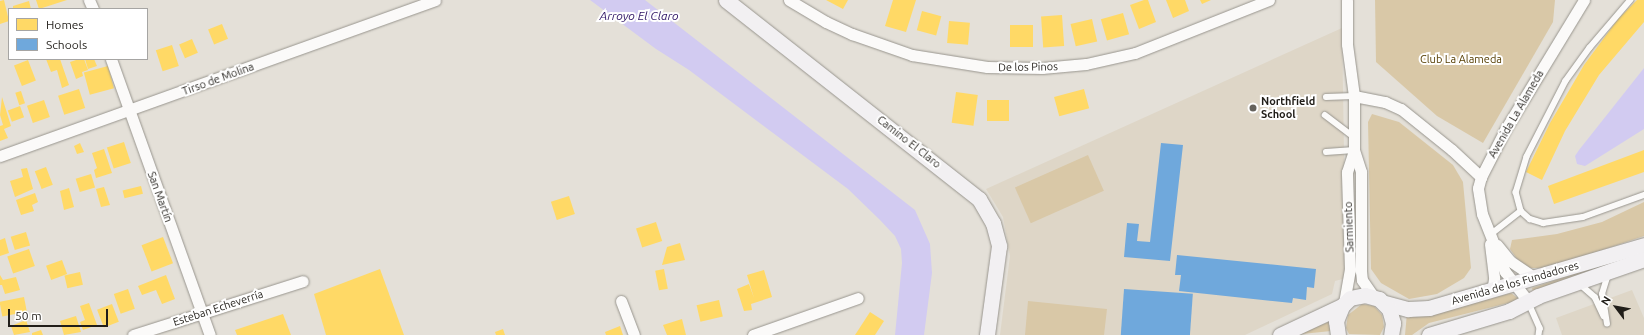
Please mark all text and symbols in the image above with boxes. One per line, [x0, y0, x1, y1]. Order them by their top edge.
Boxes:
legend [8, 8, 148, 60]
water label: Arroyo El Claro [599, 9, 679, 23]
text: Homes [46, 18, 84, 31]
text: Schools [46, 38, 87, 51]
park label: Club La Alameda [1420, 52, 1502, 66]
street label: Tirso de Molina [180, 60, 256, 98]
street label: De los Pinos [998, 60, 1058, 74]
street label: Avenida La Alameda [1486, 68, 1546, 160]
place label: Northfield School [1261, 95, 1315, 121]
marker: Northfield School [1248, 103, 1258, 113]
street label: Camino El Claro [874, 113, 944, 171]
street label: San Martín [145, 170, 175, 224]
street label: Sarmiento [1342, 201, 1356, 253]
street label: Avenida de los Fundadores [1450, 258, 1580, 308]
street label: Esteban Echeverría [171, 287, 265, 329]
north arrow [1596, 287, 1636, 327]
text: N [1599, 294, 1613, 307]
scale bar [10, 301, 110, 327]
text: 50 m [15, 309, 42, 322]

